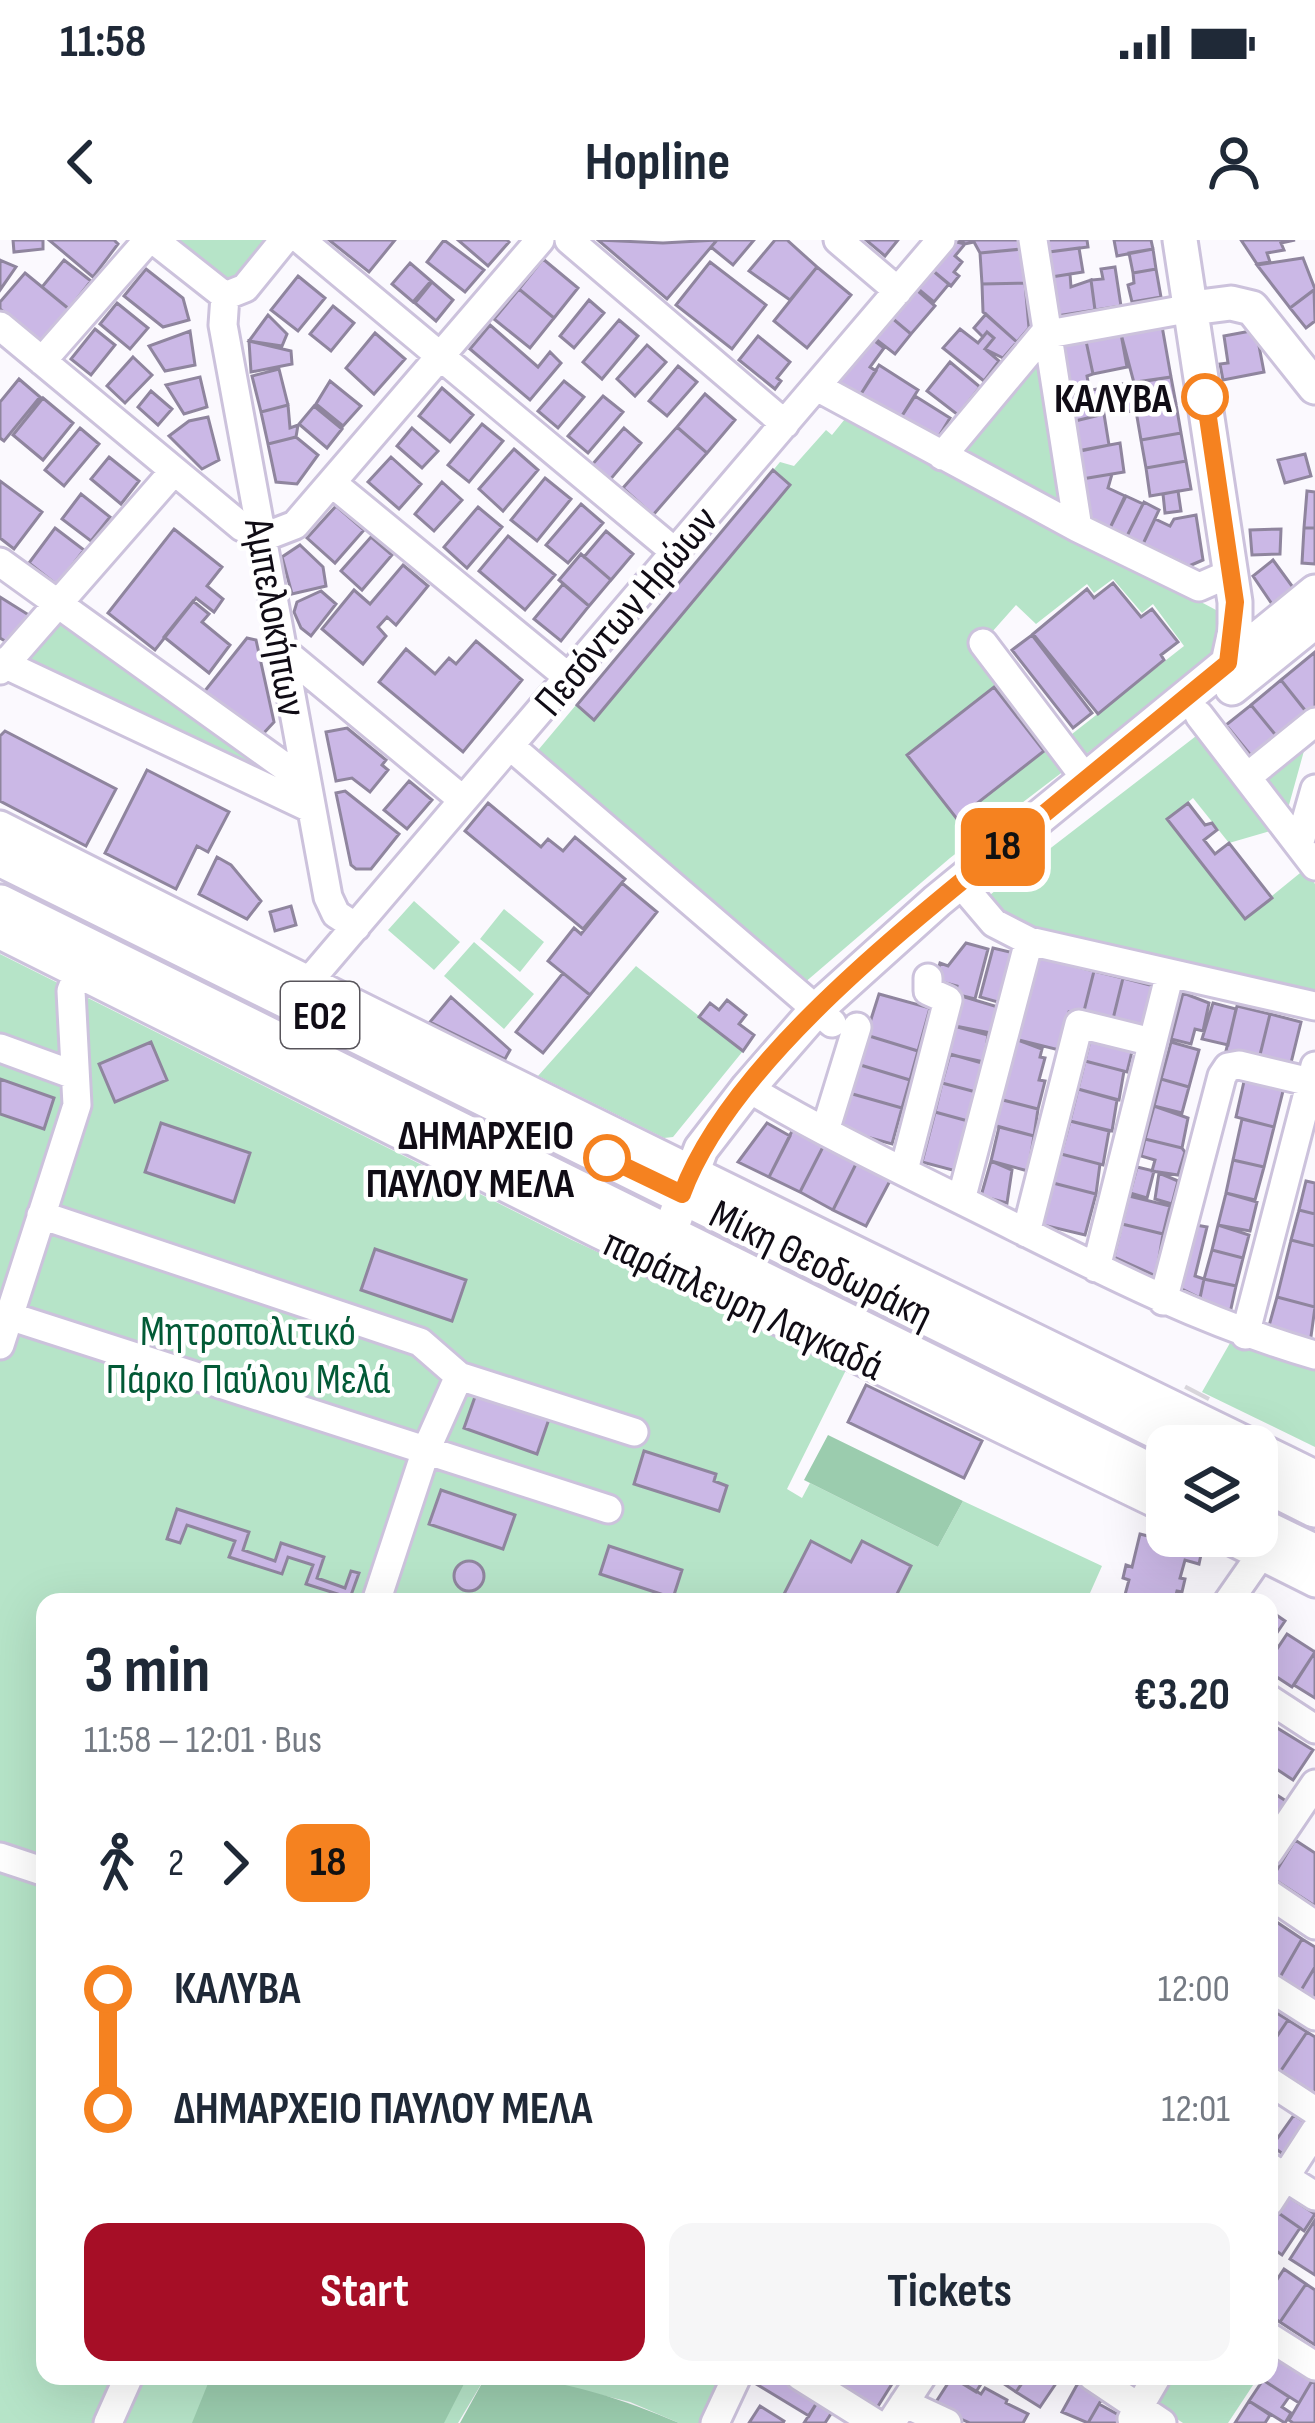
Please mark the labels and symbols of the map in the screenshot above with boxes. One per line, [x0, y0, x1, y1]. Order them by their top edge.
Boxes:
place label: ΚΑΛΥΒΑ [1054, 374, 1173, 425]
marker: ΚΑΛΥΒΑ [1183, 375, 1227, 419]
street label: Πεσόντων Ηρώων [524, 496, 729, 727]
street label: Αμπελοκήπων [232, 514, 317, 720]
line badge: 18 [949, 808, 1057, 886]
road number: ΕΟ2 [281, 982, 359, 1048]
place label: ΔΗΜΑΡΧΕΙΟ ΠΑΥΛΟΥ ΜΕΛΑ [366, 1111, 575, 1210]
marker: ΔΗΜΑΡΧΕΙΟ ΠΑΥΛΟΥ ΜΕΛΑ [585, 1136, 629, 1180]
street label: Μίκη Θεοδωράκη [701, 1189, 941, 1341]
street label: παράπλευρη Λαγκαδά [595, 1218, 891, 1393]
park label: Μητροπολιτικό Πάρκο Παύλου Μελά [106, 1307, 391, 1406]

